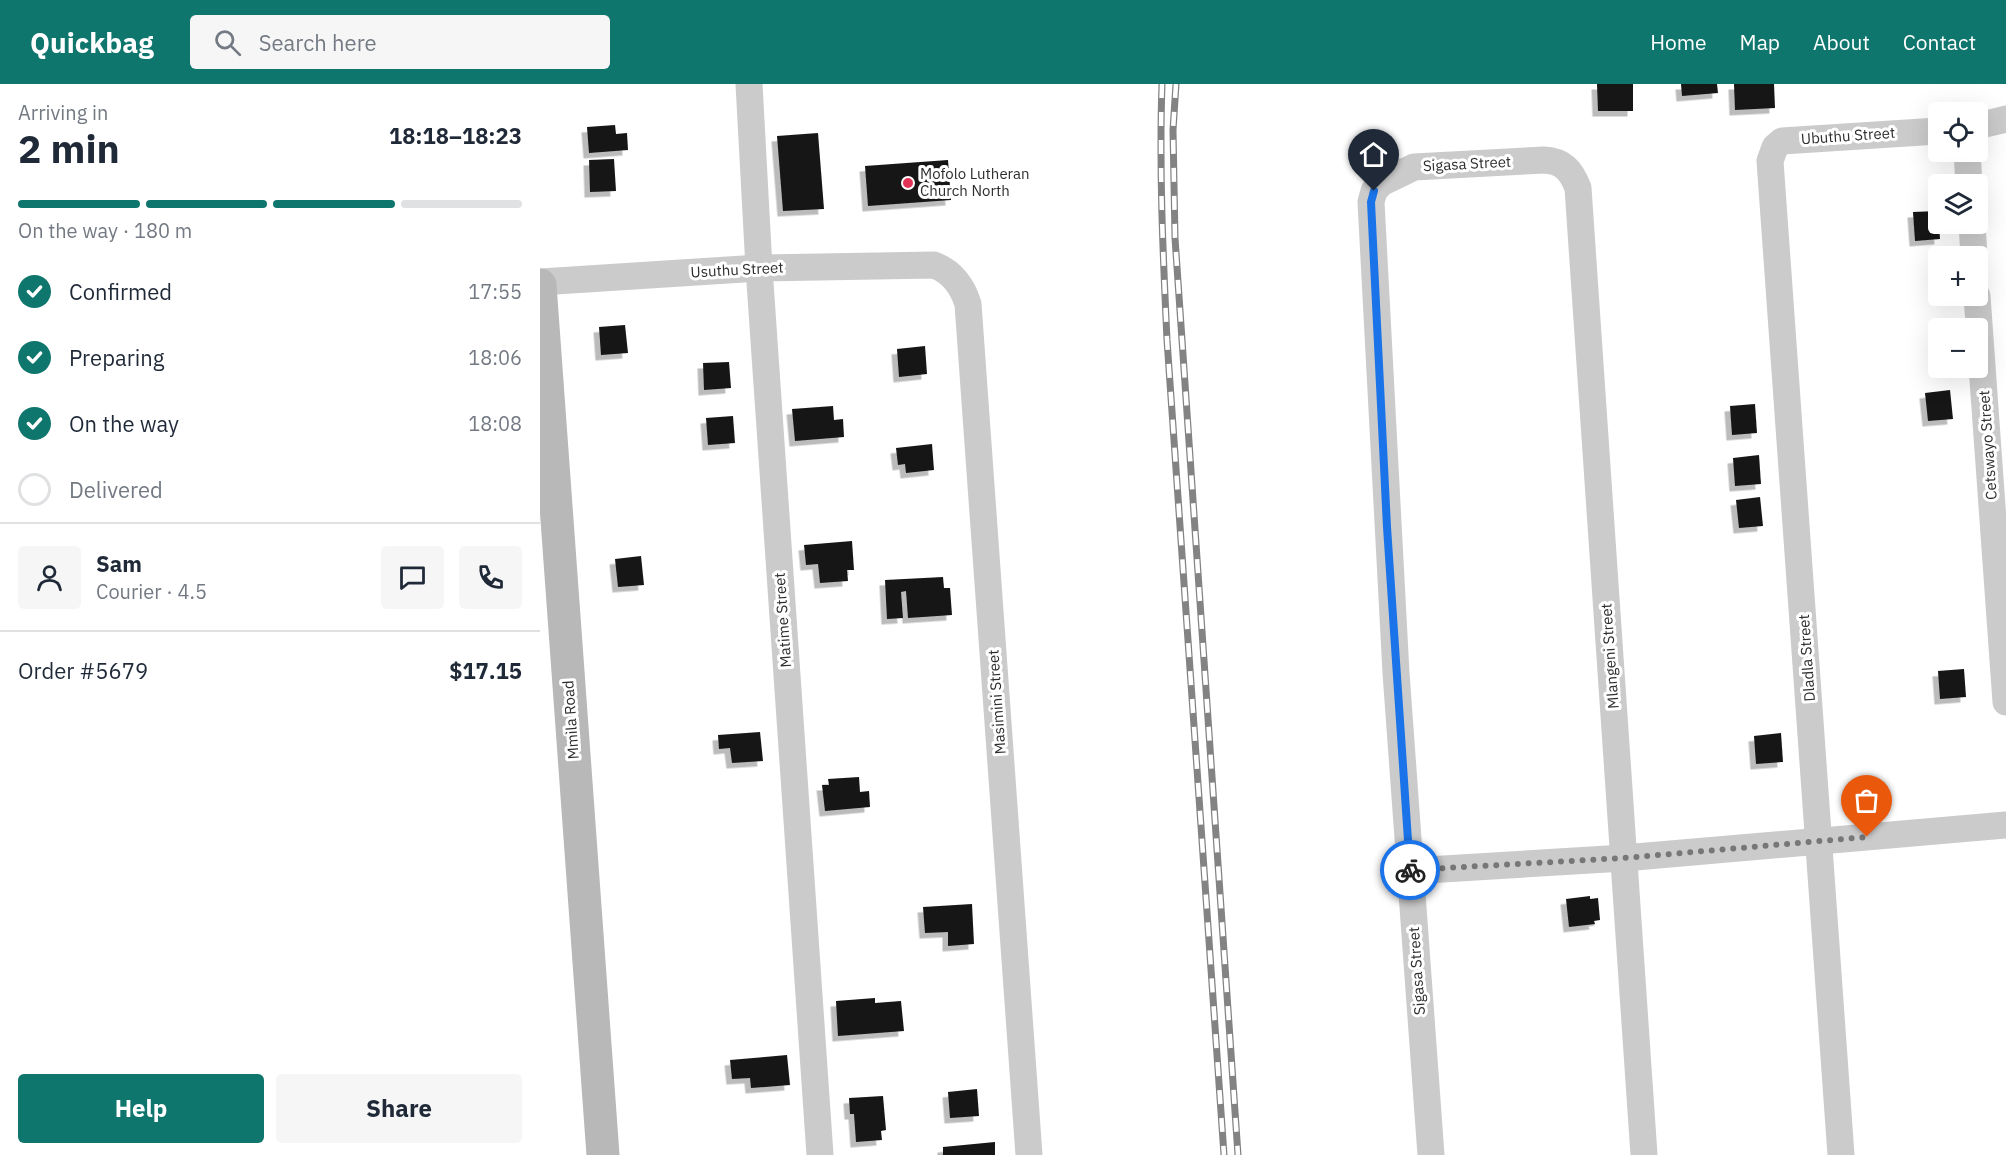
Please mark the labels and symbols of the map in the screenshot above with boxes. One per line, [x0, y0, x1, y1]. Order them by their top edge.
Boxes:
street label: Ubuthu Street [1800, 123, 1896, 148]
pin [1348, 129, 1399, 191]
street label: Sigasa Street [1422, 152, 1512, 175]
place label: Mofolo Lutheran Church North [920, 164, 1030, 200]
marker: Mofolo Lutheran Church North [901, 176, 915, 190]
street label: Usuthu Street [690, 258, 784, 281]
street label: Cetswayo Street [1974, 390, 2001, 500]
street label: Matime Street [770, 572, 795, 668]
street label: Mlangeni Street [1596, 603, 1623, 709]
street label: Dladla Street [1794, 614, 1819, 702]
street label: Masimini Street [983, 649, 1010, 755]
street label: Mmila Road [558, 680, 583, 760]
pin [1841, 775, 1892, 837]
courier [1380, 840, 1440, 900]
street label: Sigasa Street [1404, 926, 1429, 1016]

